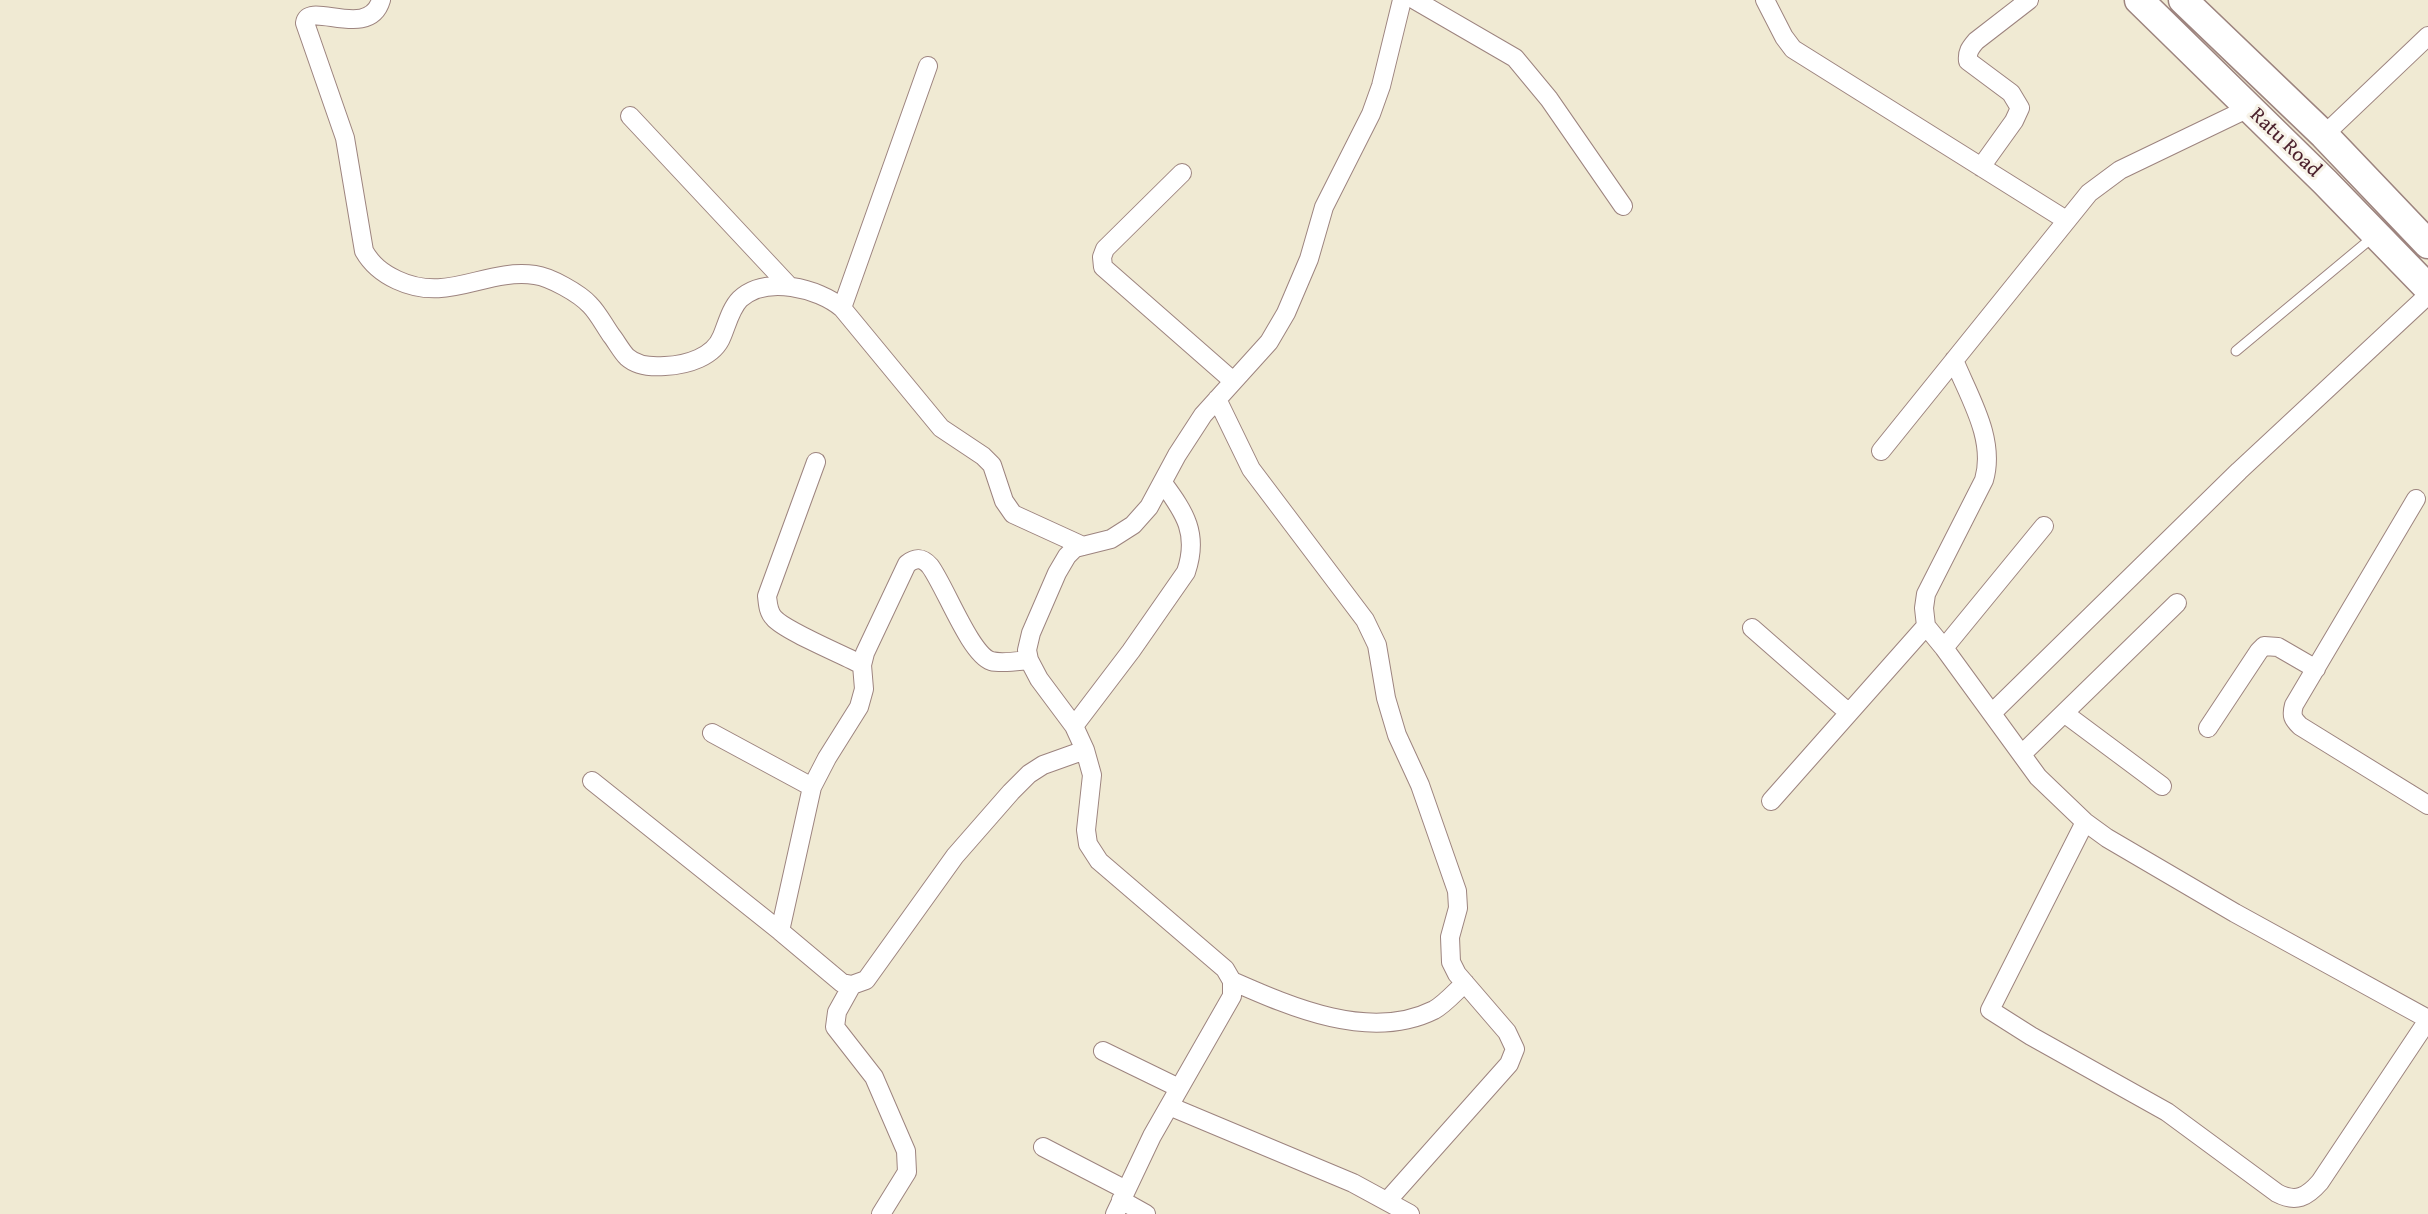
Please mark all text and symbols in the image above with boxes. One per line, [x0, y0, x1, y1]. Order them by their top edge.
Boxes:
street label: Ratu Road [2244, 103, 2326, 183]

